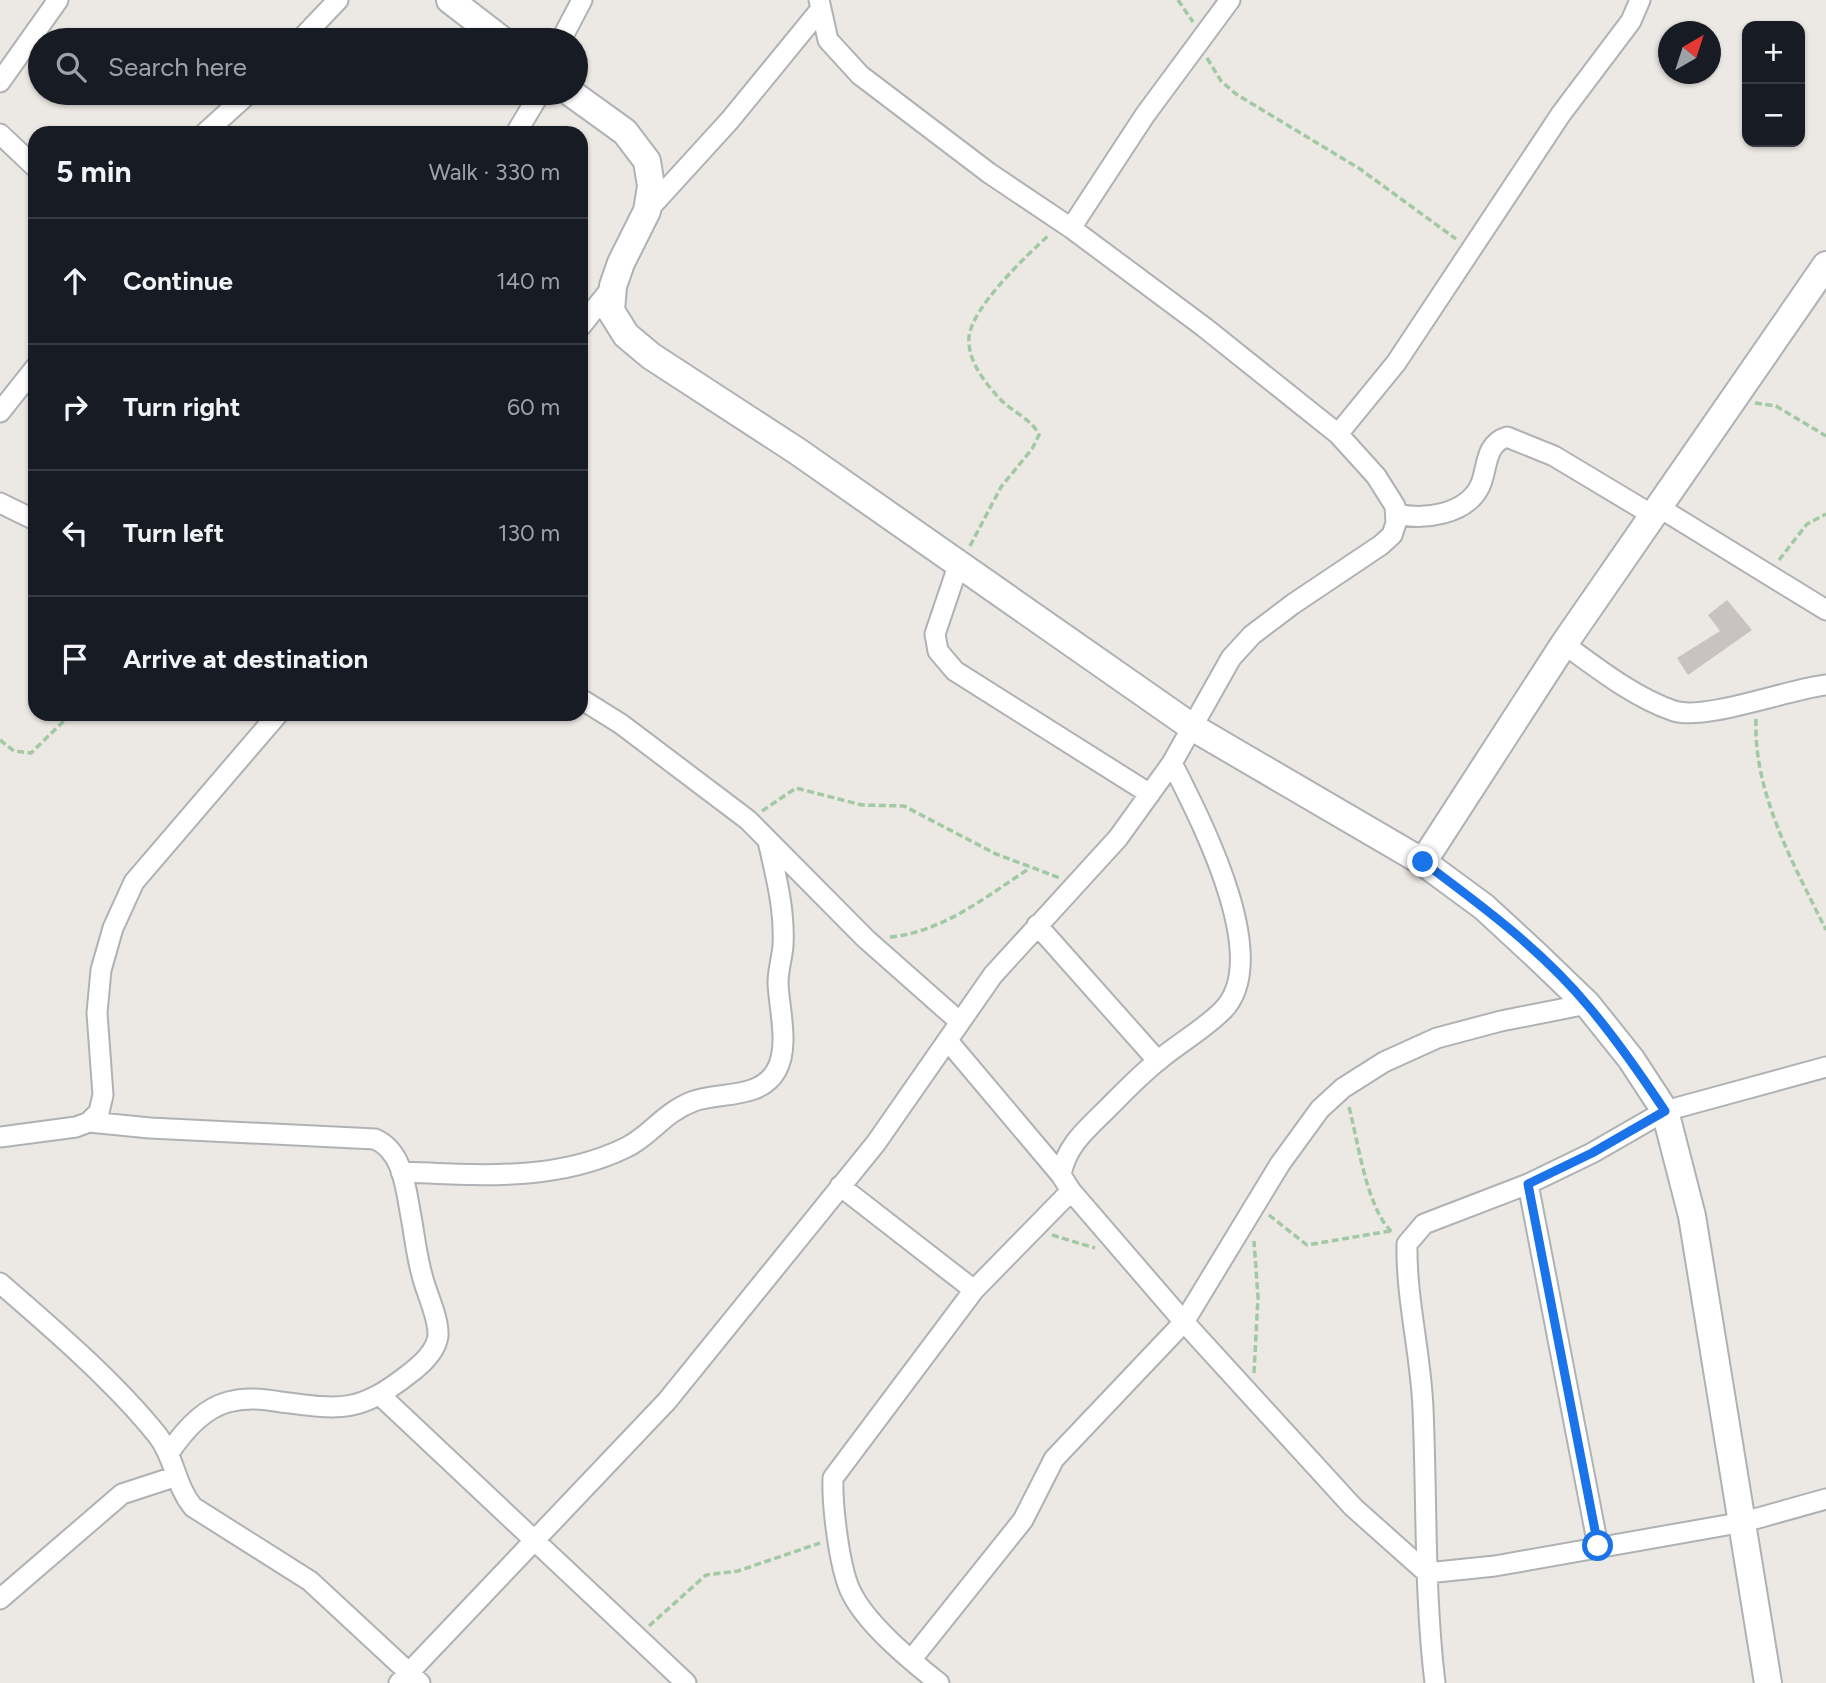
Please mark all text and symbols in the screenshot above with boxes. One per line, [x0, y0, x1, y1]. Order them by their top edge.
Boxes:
north arrow [1658, 21, 1721, 84]
map controls [1742, 21, 1805, 147]
button: + [1742, 21, 1805, 84]
search box [28, 28, 588, 105]
icon: search [52, 48, 90, 86]
text: Search here [108, 51, 247, 83]
button: − [1742, 84, 1805, 147]
text: 5 min [56, 153, 132, 190]
text: Walk · 330 m [429, 158, 560, 186]
icon: ahead [56, 262, 94, 300]
text: Continue [123, 265, 233, 297]
text: 140 m [496, 267, 560, 295]
icon: right [56, 388, 94, 426]
text: Turn right [123, 391, 240, 423]
text: 60 m [507, 393, 560, 421]
icon: left [56, 514, 94, 552]
text: Turn left [123, 517, 224, 549]
text: 130 m [498, 519, 560, 547]
icon: arrive [56, 640, 94, 678]
text: Arrive at destination [123, 643, 368, 675]
route end [1407, 846, 1438, 877]
route start [1582, 1530, 1613, 1561]

